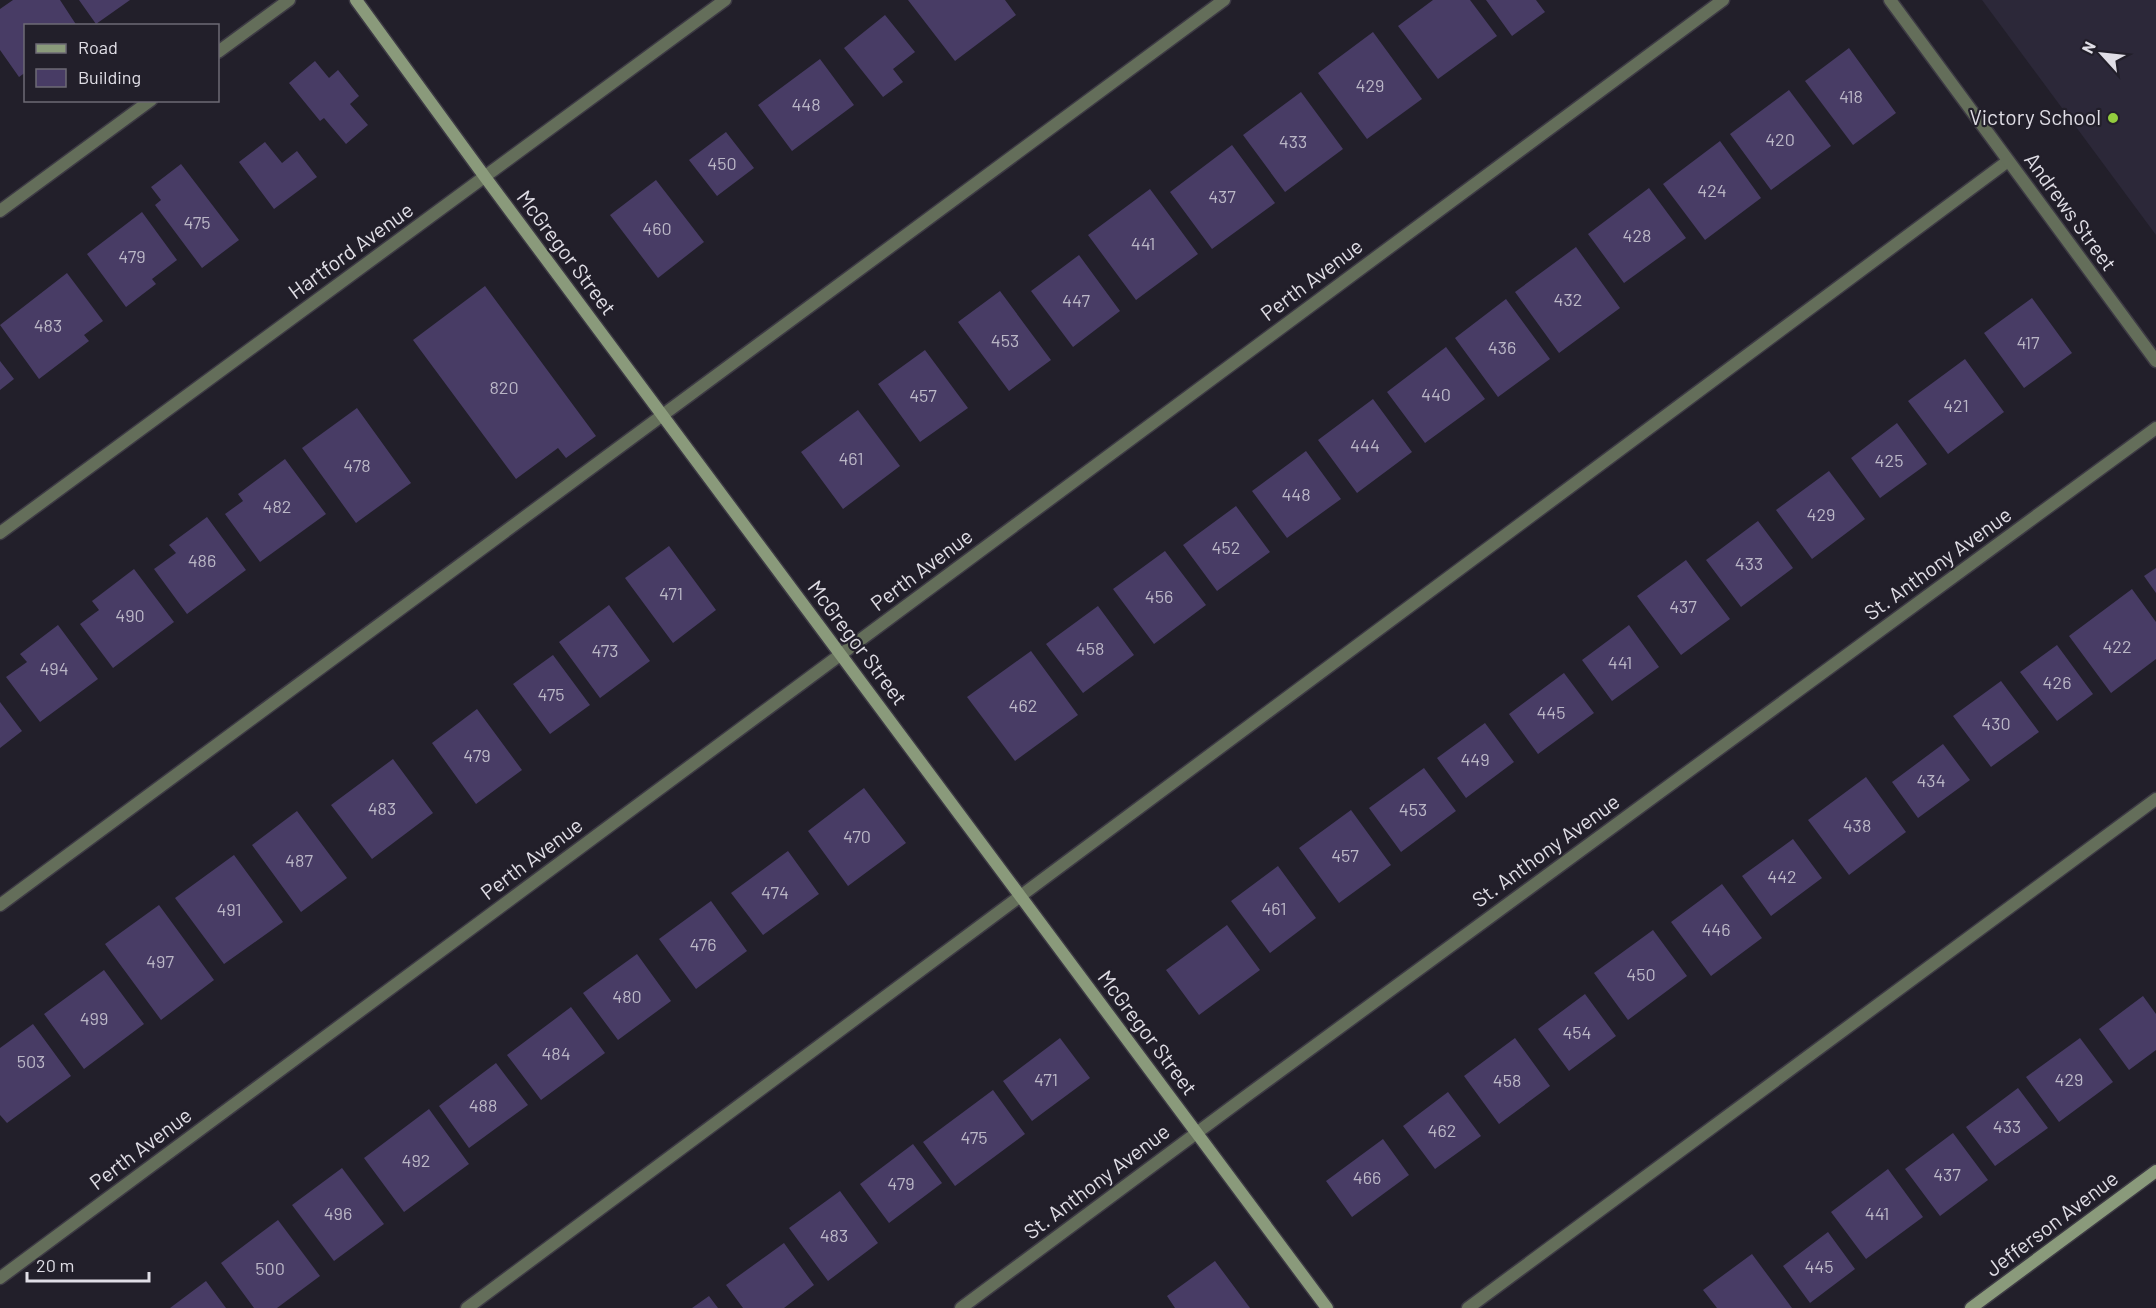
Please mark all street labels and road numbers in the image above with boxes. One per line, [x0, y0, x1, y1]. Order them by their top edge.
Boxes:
street label: Andrews Street [2020, 147, 2122, 275]
street label: McGregor Street [512, 185, 622, 319]
street label: Hartford Avenue [283, 196, 417, 303]
street label: Perth Avenue [1255, 232, 1367, 325]
street label: St. Anthony Avenue [1859, 501, 2016, 625]
street label: Perth Avenue [865, 522, 977, 615]
street label: McGregor Street [803, 575, 913, 709]
street label: St. Anthony Avenue [1467, 788, 1624, 912]
street label: Perth Avenue [475, 811, 587, 904]
street label: McGregor Street [1093, 965, 1203, 1099]
street label: Perth Avenue [84, 1101, 196, 1194]
street label: St. Anthony Avenue [1018, 1118, 1174, 1244]
street label: Jefferson Avenue [1980, 1165, 2122, 1281]

